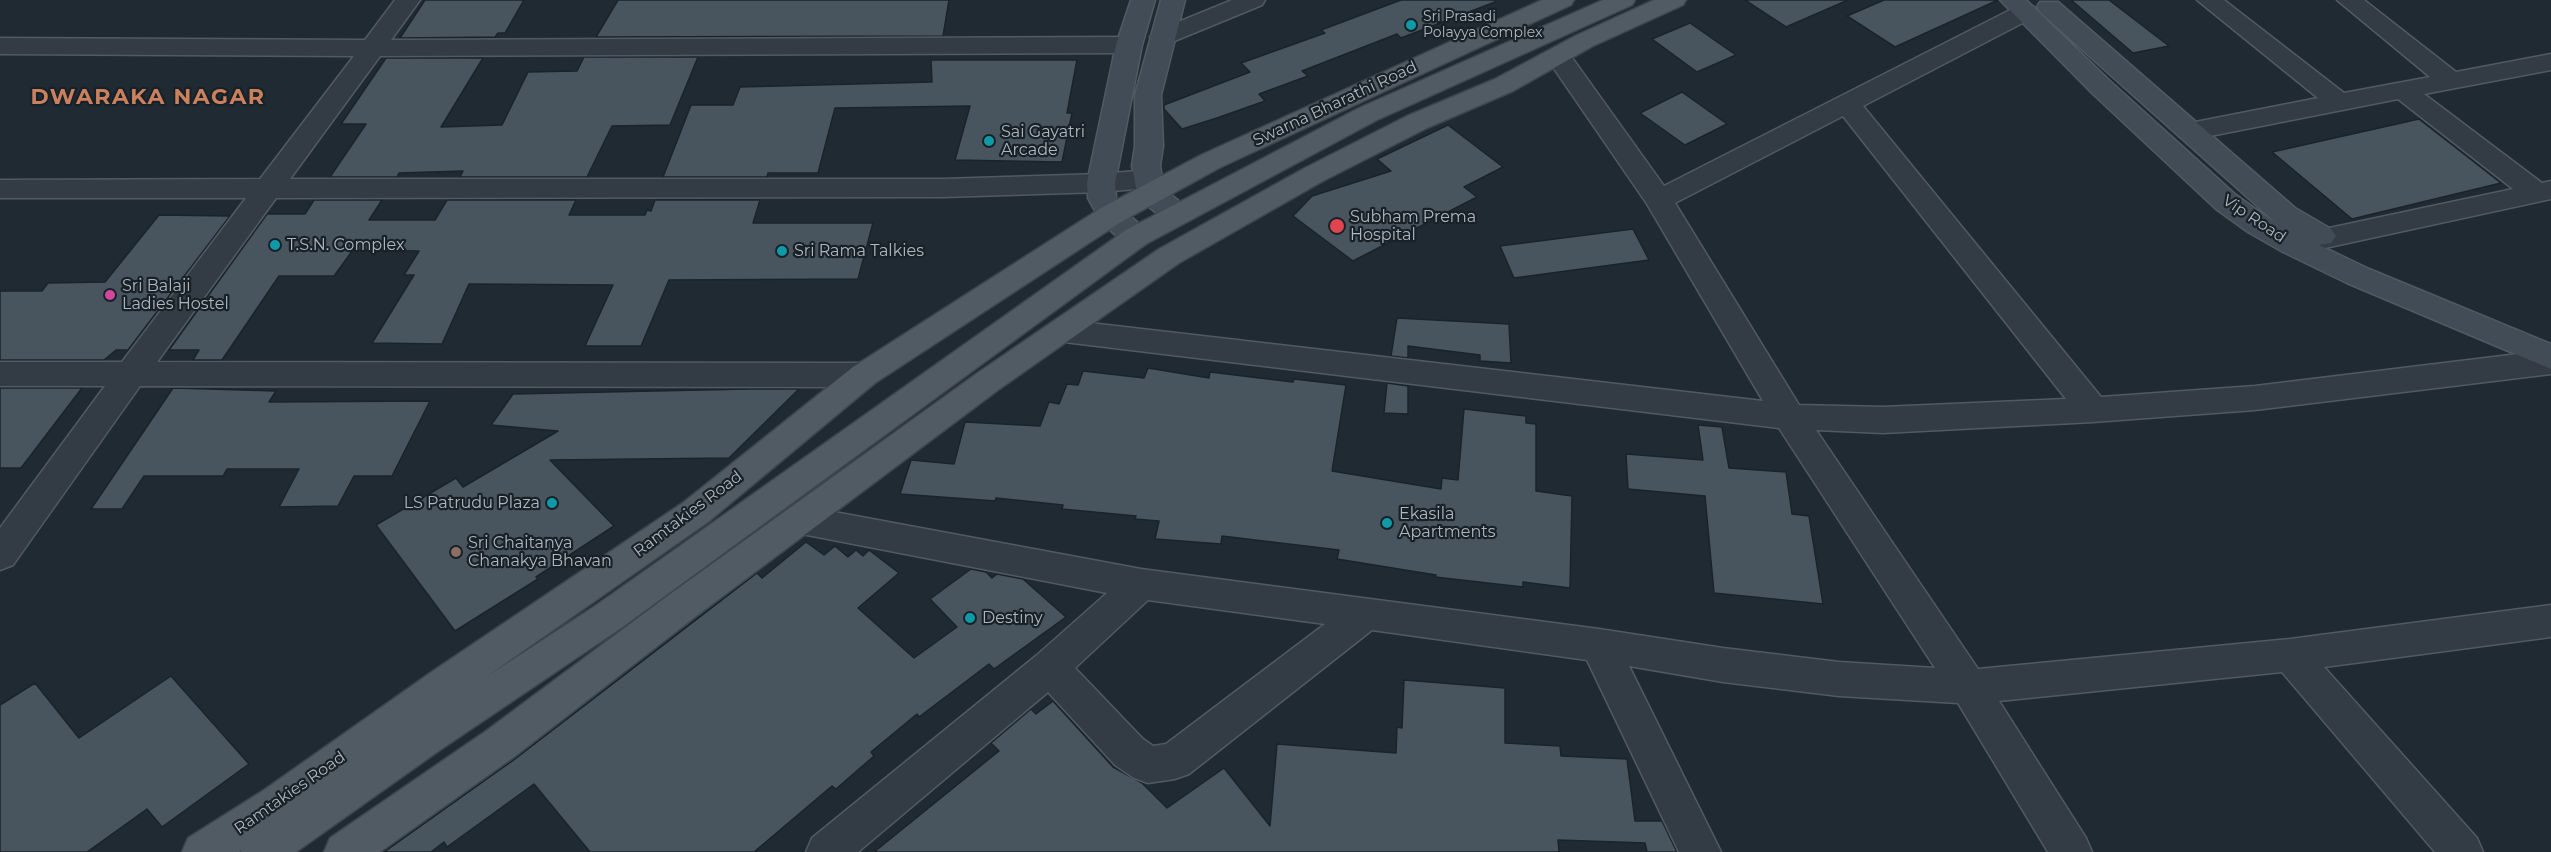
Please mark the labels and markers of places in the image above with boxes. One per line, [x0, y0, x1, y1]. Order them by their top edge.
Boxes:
place label: Sri Prasadi Polayya Complex [1423, 9, 1542, 42]
marker: Sri Prasadi Polayya Complex [1404, 18, 1418, 32]
place label: Sai Gayatri Arcade [1001, 122, 1085, 160]
marker: Sai Gayatri Arcade [982, 134, 996, 148]
place label: Subham Prema Hospital [1350, 207, 1476, 245]
marker: Subham Prema Hospital [1328, 217, 1346, 235]
place label: T.S.N. Complex [287, 235, 404, 255]
marker: T.S.N. Complex [268, 238, 282, 252]
place label: Sri Rama Talkies [794, 241, 924, 261]
marker: Sri Rama Talkies [775, 244, 789, 258]
place label: Sri Balaji Ladies Hostel [122, 276, 229, 314]
marker: Sri Balaji Ladies Hostel [103, 288, 117, 302]
place label: LS Patrudu Plaza [404, 493, 540, 513]
marker: LS Patrudu Plaza [545, 496, 559, 510]
place label: Ekasila Apartments [1399, 504, 1496, 542]
marker: Ekasila Apartments [1380, 516, 1394, 530]
place label: Sri Chaitanya Chanakya Bhavan [468, 533, 612, 571]
marker: Sri Chaitanya Chanakya Bhavan [449, 545, 463, 559]
place label: Destiny [982, 608, 1043, 628]
marker: Destiny [963, 611, 977, 625]

